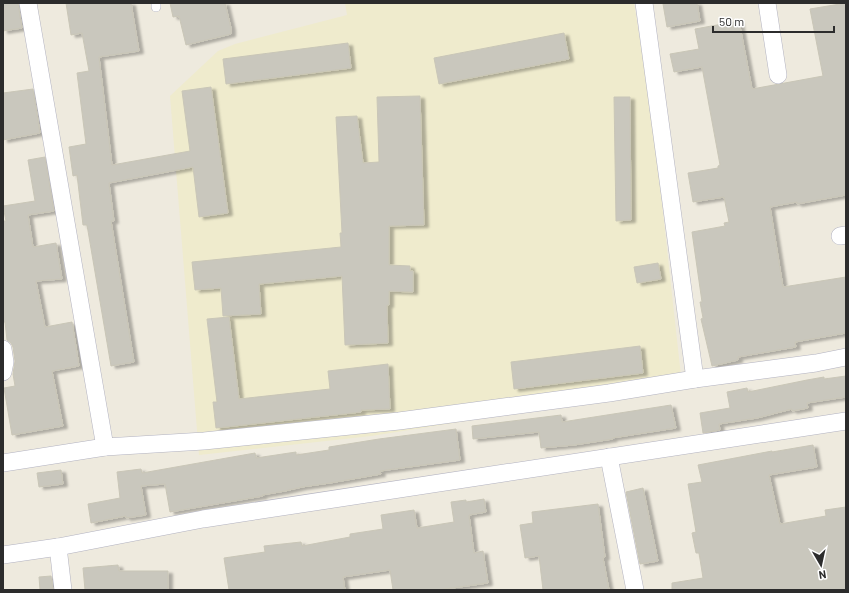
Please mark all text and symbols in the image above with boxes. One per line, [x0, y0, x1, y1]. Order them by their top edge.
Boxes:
scale bar [713, 8, 834, 34]
text: 50 m [719, 14, 744, 28]
north arrow [801, 545, 841, 585]
text: N [818, 568, 827, 582]

